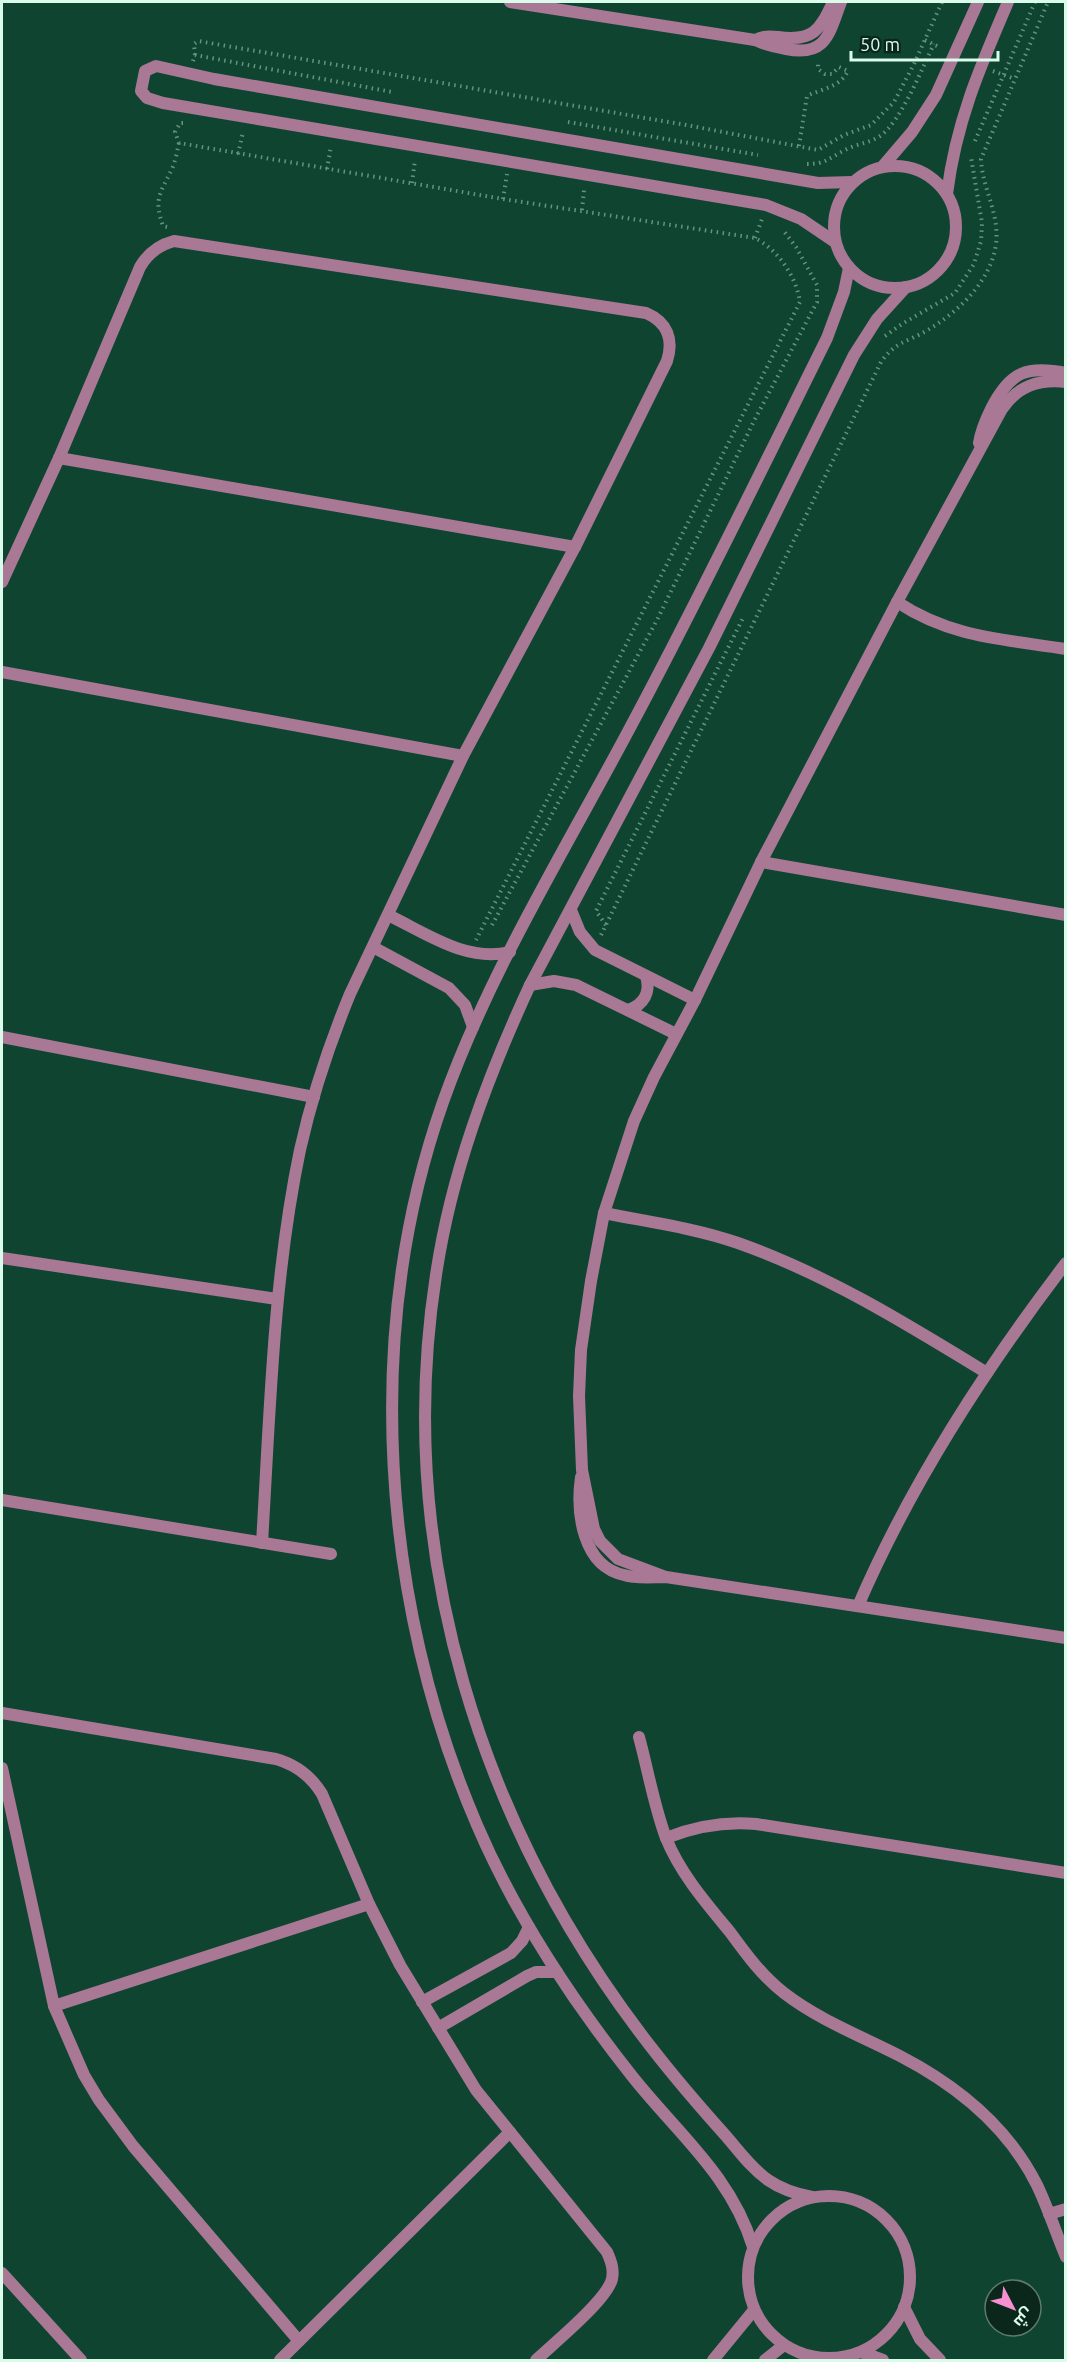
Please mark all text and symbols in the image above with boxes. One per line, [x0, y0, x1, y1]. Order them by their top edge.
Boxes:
scale bar [851, 24, 998, 62]
text: 50 m [860, 34, 900, 54]
north arrow [983, 2278, 1043, 2338]
text: ش [1010, 2304, 1038, 2332]

